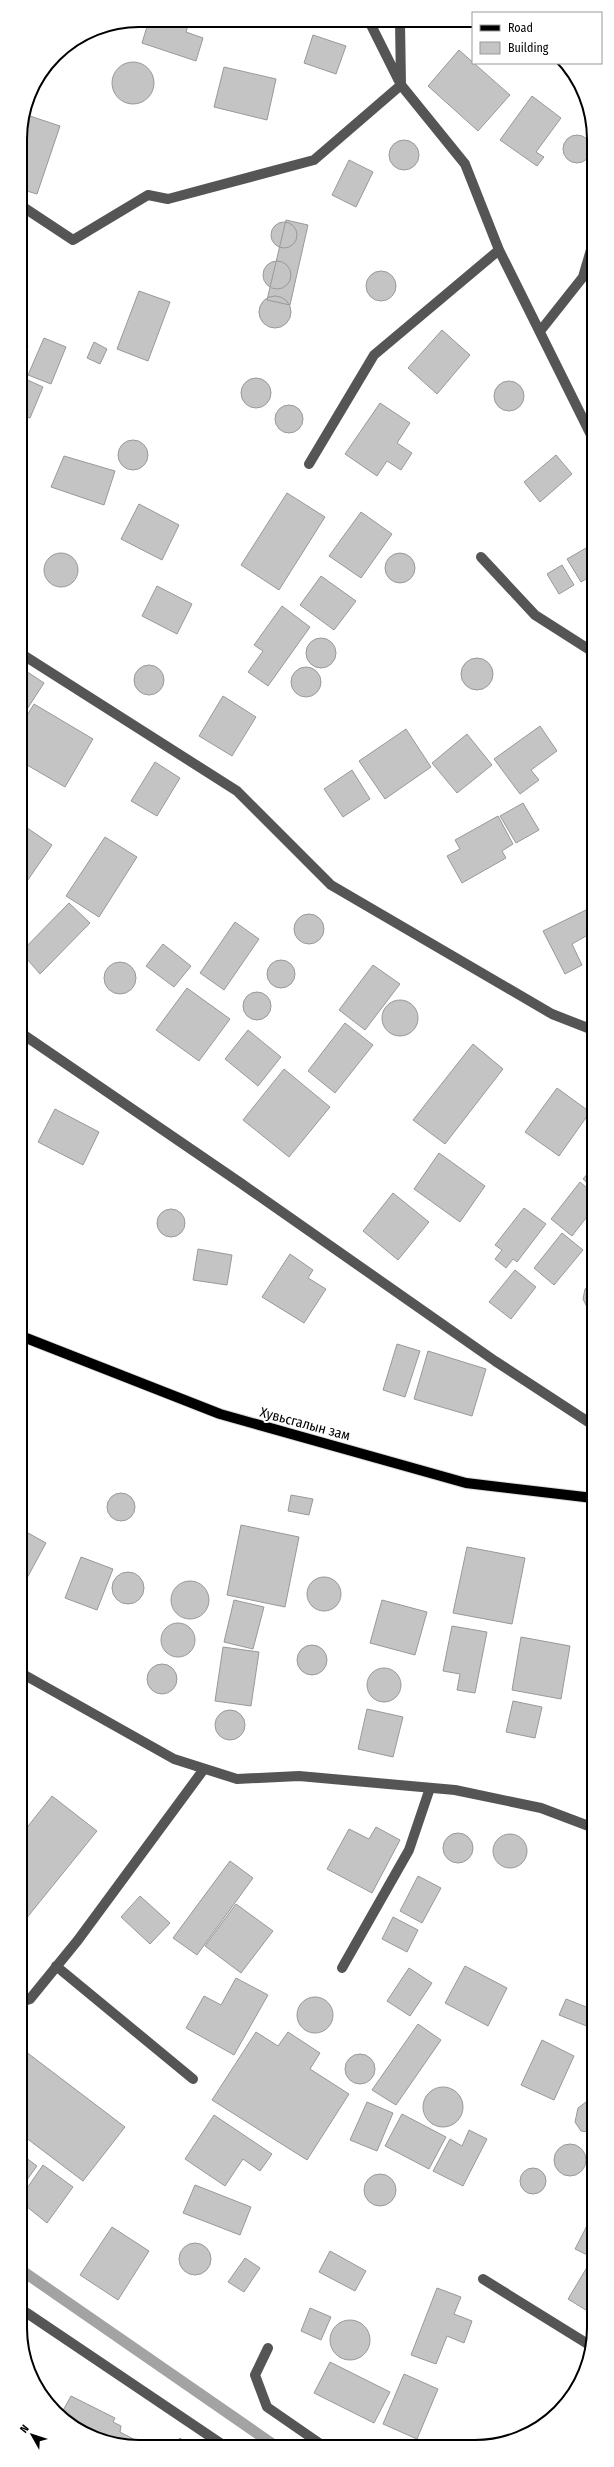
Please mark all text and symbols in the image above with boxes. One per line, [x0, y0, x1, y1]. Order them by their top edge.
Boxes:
legend [472, 12, 602, 64]
text: Road [508, 21, 533, 35]
text: Building [508, 41, 549, 55]
street label: Хувьсгалын зам [258, 1404, 352, 1444]
north arrow [12, 2415, 52, 2455]
text: N [17, 2422, 32, 2436]

